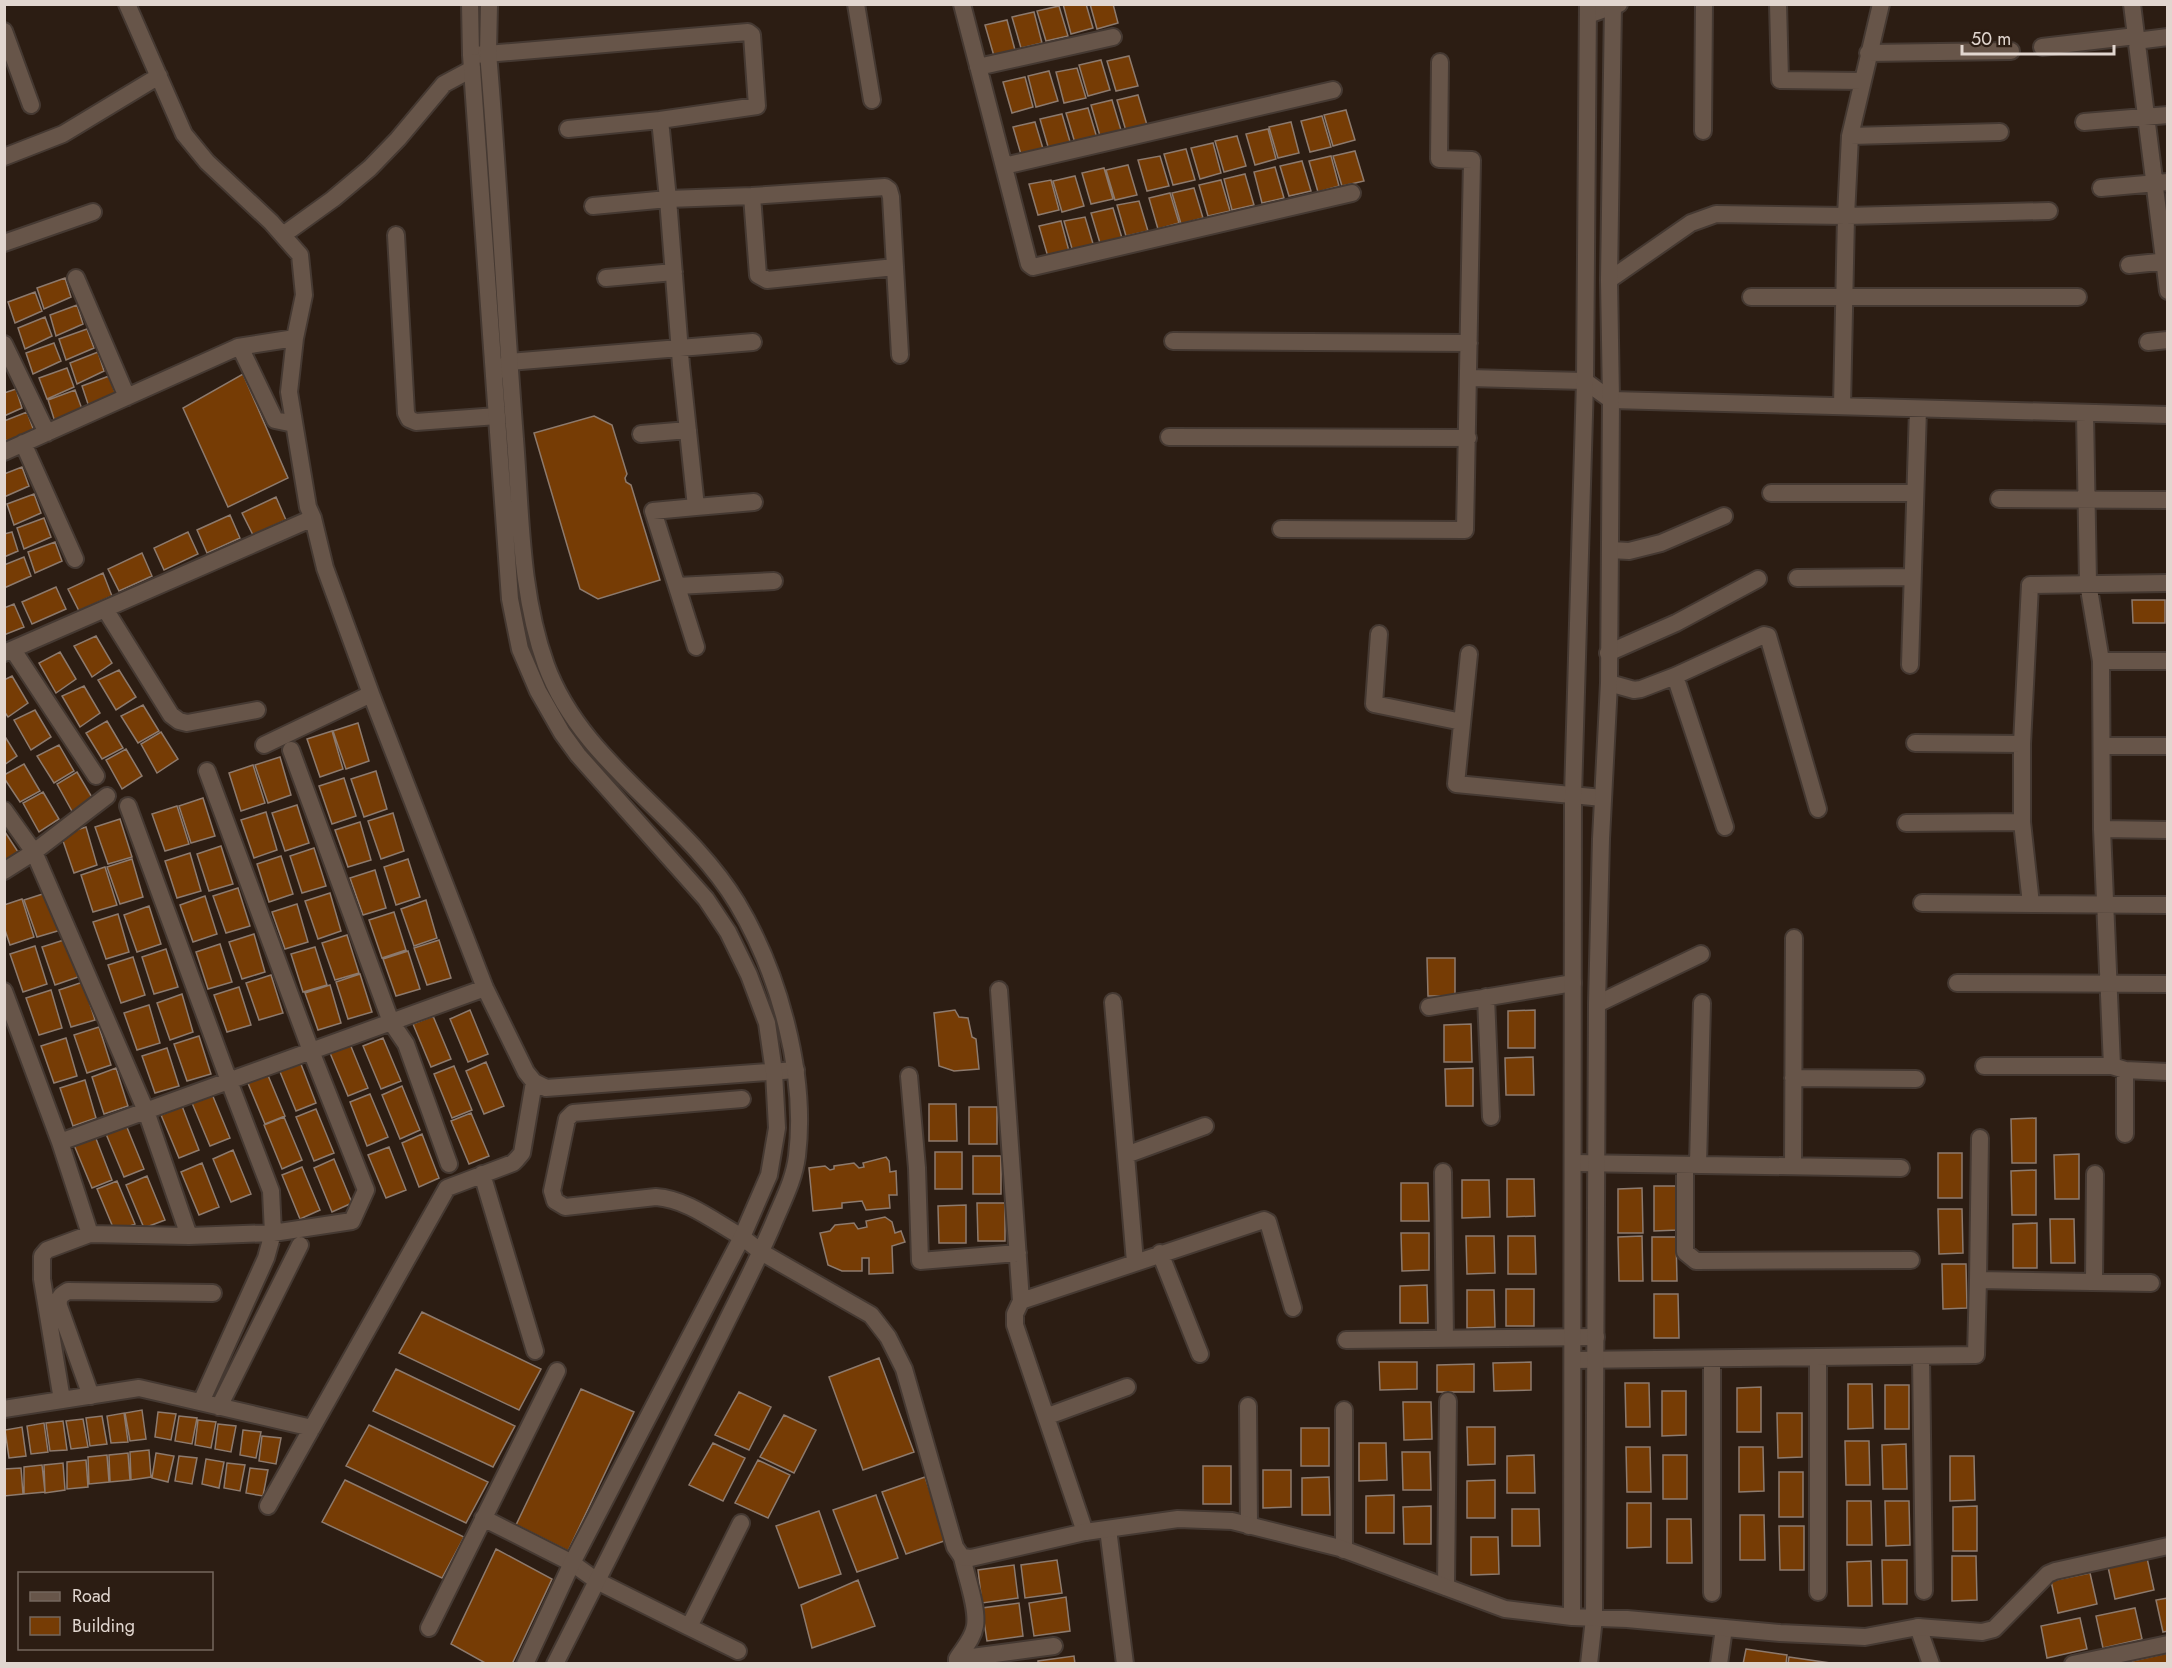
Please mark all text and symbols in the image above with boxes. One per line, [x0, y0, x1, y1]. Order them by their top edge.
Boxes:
scale bar [1962, 18, 2114, 56]
text: 50 m [1971, 26, 2011, 52]
legend [18, 1572, 213, 1650]
text: Road [72, 1583, 111, 1609]
text: Building [72, 1613, 135, 1639]

